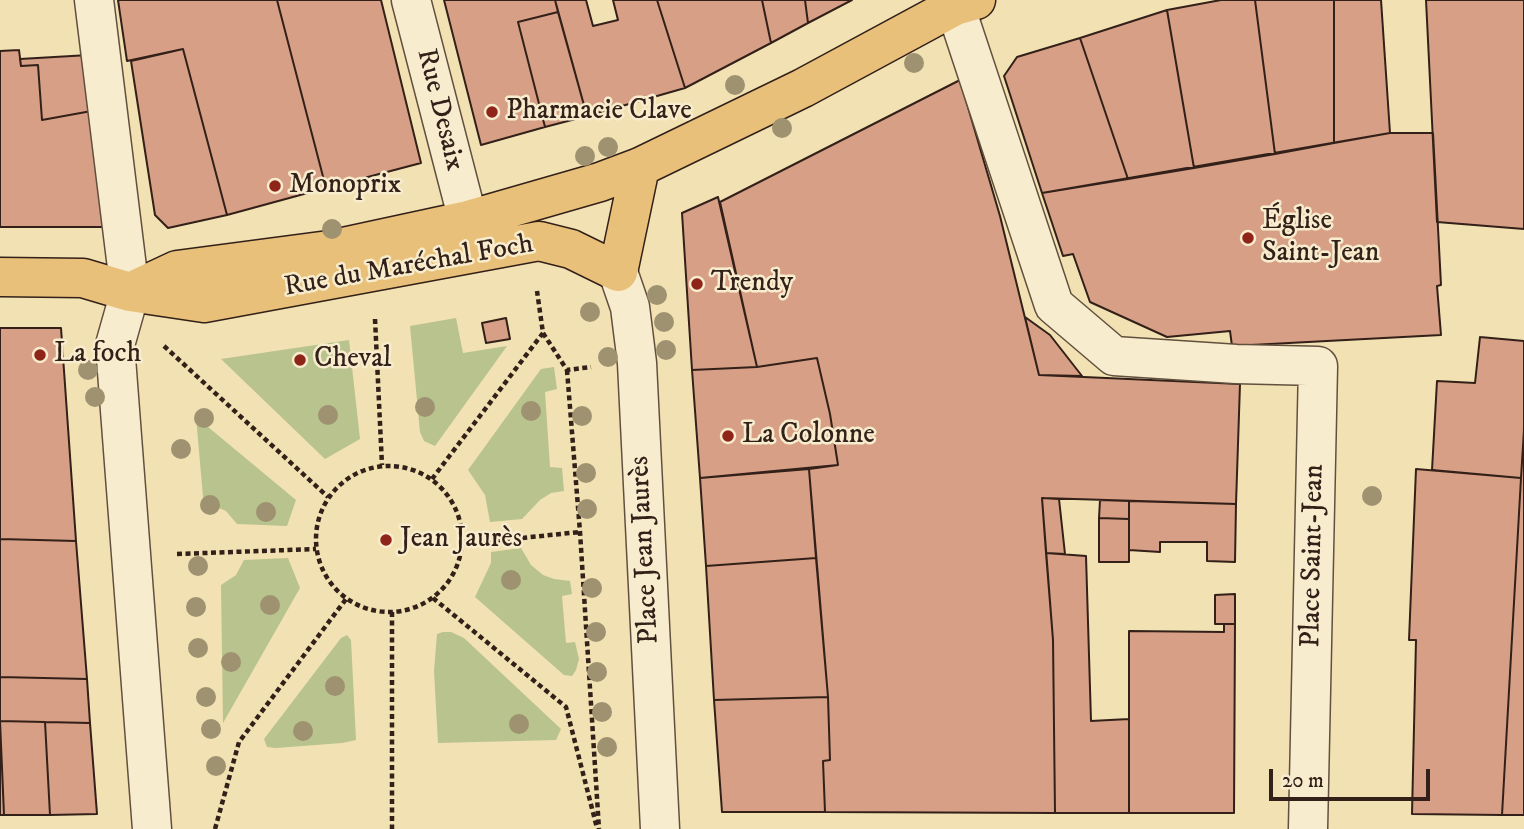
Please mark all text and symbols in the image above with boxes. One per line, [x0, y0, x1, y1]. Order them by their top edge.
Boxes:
street label: Rue Desaix [408, 46, 470, 174]
place label: Pharmacie Clave [506, 95, 692, 129]
marker: Pharmacie Clave [484, 104, 500, 120]
place label: Monoprix [289, 169, 401, 203]
marker: Monoprix [267, 178, 283, 194]
place label: Église Saint-Jean [1262, 205, 1379, 271]
street label: Rue du Maréchal Foch [282, 229, 536, 305]
marker: Église Saint-Jean [1240, 230, 1256, 246]
place label: Trendy [711, 267, 793, 301]
marker: Trendy [689, 276, 705, 292]
place label: La foch [54, 338, 141, 372]
place label: Cheval [314, 343, 391, 377]
marker: La foch [32, 347, 48, 363]
marker: Cheval [292, 352, 308, 368]
place label: La Colonne [742, 419, 875, 453]
marker: La Colonne [720, 428, 736, 444]
street label: Place Jean Jaurès [624, 455, 668, 645]
street label: Place Saint-Jean [1296, 464, 1332, 648]
place label: Jean Jaurès [400, 523, 522, 557]
marker: Jean Jaurès [378, 532, 394, 548]
scale bar [1272, 756, 1433, 800]
text: 20 m [1282, 768, 1324, 794]

